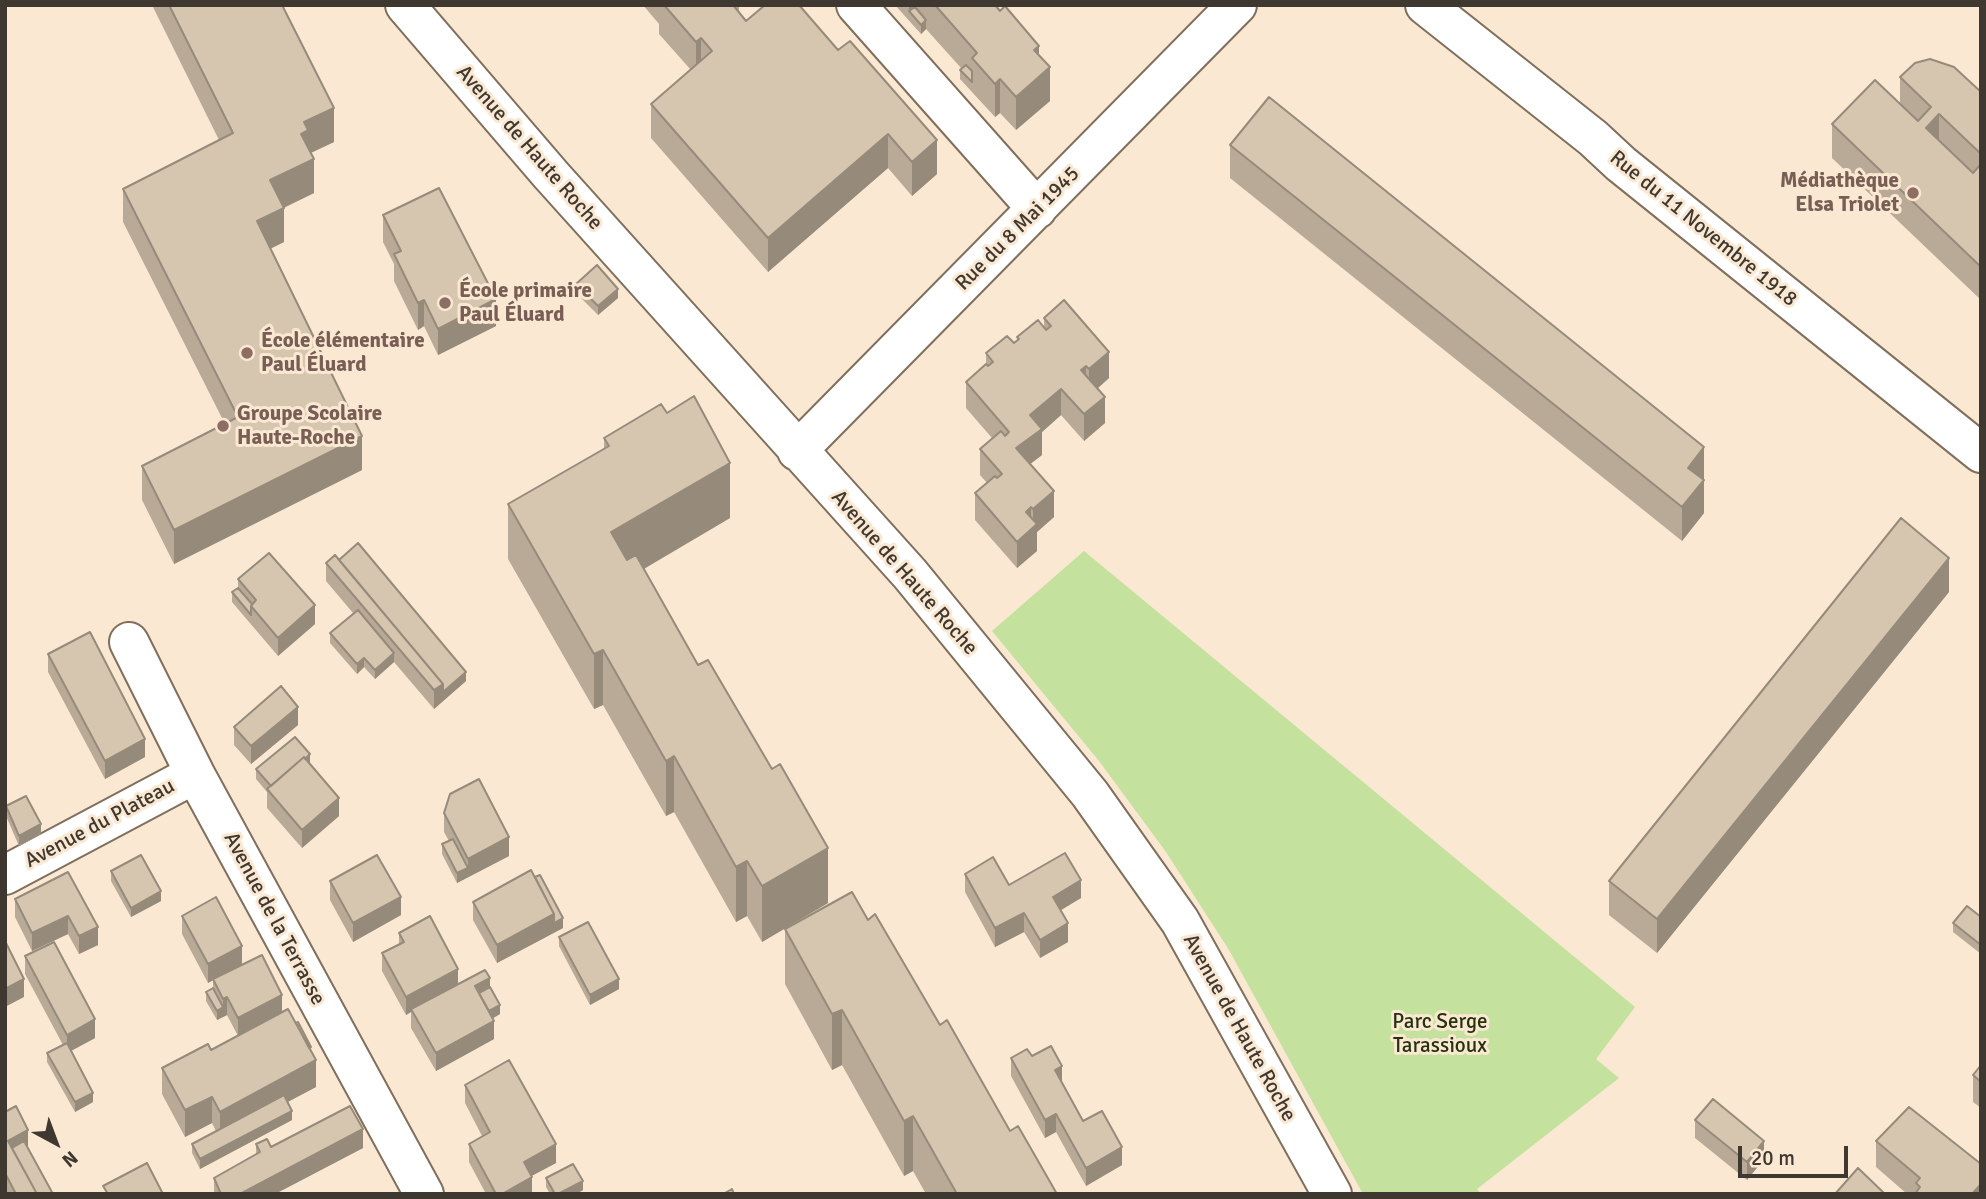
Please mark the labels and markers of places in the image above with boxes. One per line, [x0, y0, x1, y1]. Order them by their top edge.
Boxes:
place label: Médiathèque Elsa Triolet [1780, 168, 1899, 218]
marker: Médiathèque Elsa Triolet [1905, 185, 1921, 201]
place label: École primaire Paul Éluard [459, 278, 592, 328]
marker: École primaire Paul Éluard [437, 295, 453, 311]
place label: École élémentaire Paul Éluard [261, 328, 425, 378]
marker: École élémentaire Paul Éluard [239, 345, 255, 361]
place label: Groupe Scolaire Haute-Roche [237, 401, 382, 451]
marker: Groupe Scolaire Haute-Roche [215, 418, 231, 434]

